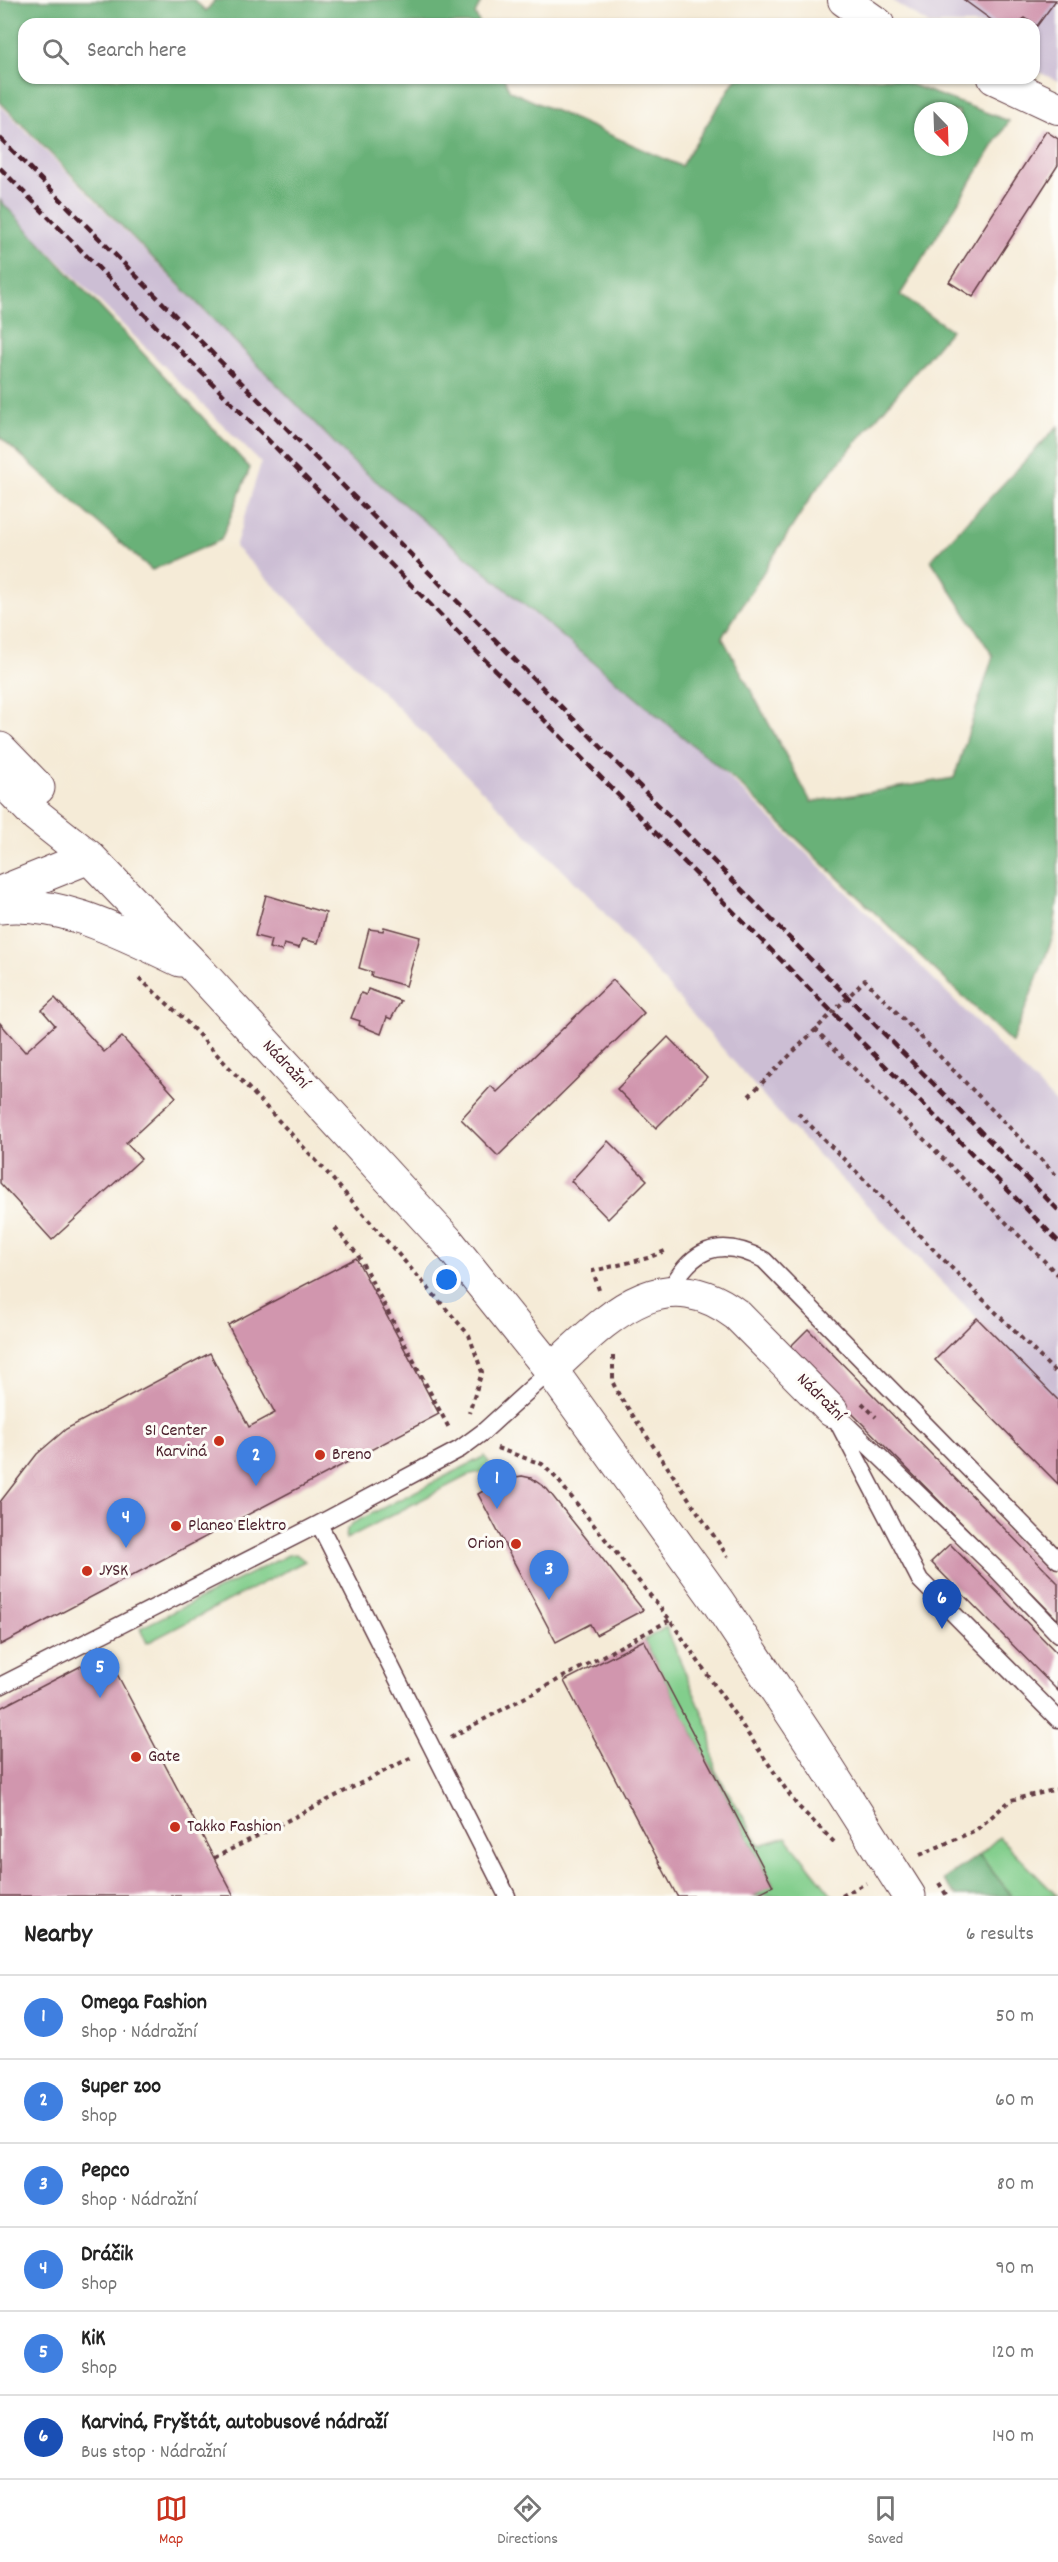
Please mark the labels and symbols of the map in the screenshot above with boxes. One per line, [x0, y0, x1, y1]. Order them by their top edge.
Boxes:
north arrow [914, 102, 968, 156]
street label: Nádražní [256, 1035, 316, 1096]
your location [432, 1265, 461, 1294]
street label: Nádražní [790, 1368, 851, 1429]
place label: S1 Center Karviná [145, 1419, 207, 1465]
marker: S1 Center Karviná [212, 1434, 226, 1448]
pin: 2 [236, 1436, 276, 1486]
place label: Breno [332, 1443, 371, 1468]
marker: Breno [313, 1448, 327, 1462]
pin: 1 [478, 1460, 516, 1509]
pin: 4 [106, 1498, 146, 1548]
place label: Planeo Elektro [188, 1514, 286, 1539]
marker: Planeo Elektro [169, 1519, 183, 1533]
place label: Orion [467, 1532, 504, 1557]
marker: Orion [509, 1537, 523, 1551]
pin: 3 [530, 1550, 568, 1600]
place label: JYSK [99, 1559, 128, 1584]
marker: JYSK [80, 1564, 94, 1578]
pin: 6 [922, 1580, 962, 1629]
pin: 5 [80, 1648, 120, 1698]
place label: Gate [148, 1745, 180, 1770]
marker: Gate [129, 1750, 143, 1764]
place label: Takko Fashion [187, 1815, 281, 1840]
marker: Takko Fashion [168, 1820, 182, 1834]

